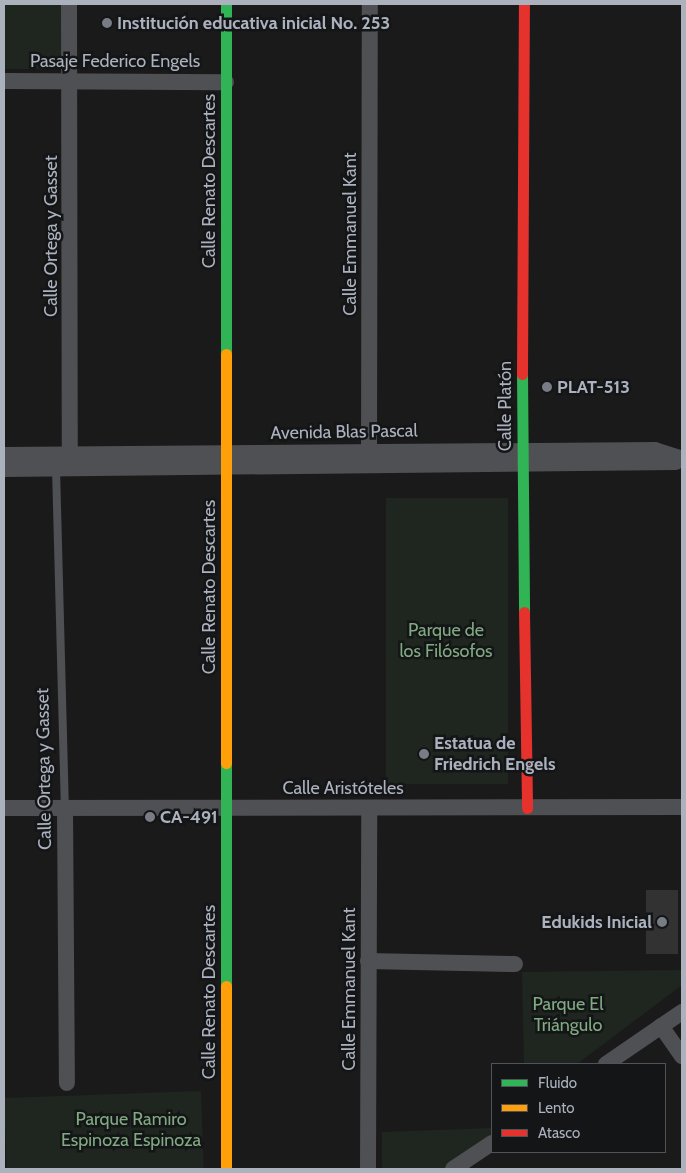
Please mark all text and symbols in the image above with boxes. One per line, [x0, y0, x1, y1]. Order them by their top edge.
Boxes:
place label: Institución educativa inicial No. 253 [117, 12, 390, 34]
marker: Institución educativa inicial No. 253 [101, 17, 113, 29]
street label: Pasaje Federico Engels [30, 50, 200, 72]
street label: Calle Renato Descartes [198, 94, 220, 268]
street label: Calle Emmanuel Kant [339, 152, 361, 316]
street label: Calle Ortega y Gasset [40, 155, 62, 317]
street label: Calle Platón [494, 361, 516, 451]
place label: PLAT-513 [557, 376, 630, 398]
marker: PLAT-513 [541, 381, 553, 393]
street label: Avenida Blas Pascal [270, 420, 418, 444]
street label: Calle Renato Descartes [198, 500, 220, 674]
park label: Parque de los Filósofos [399, 620, 493, 662]
street label: Calle Ortega y Gasset [32, 688, 56, 850]
place label: Estatua de Friedrich Engels [434, 733, 556, 776]
marker: Estatua de Friedrich Engels [418, 748, 430, 760]
street label: Calle Aristóteles [282, 777, 404, 799]
place label: CA-491 [160, 806, 218, 828]
marker: CA-491 [144, 811, 156, 823]
street label: Calle Renato Descartes [198, 905, 220, 1079]
street label: Calle Emmanuel Kant [338, 907, 360, 1071]
place label: Edukids Inicial [541, 911, 652, 933]
marker: Edukids Inicial [656, 916, 668, 928]
park label: Parque El Triángulo [532, 994, 604, 1036]
legend [491, 1063, 666, 1153]
text: Fluido [538, 1074, 577, 1092]
text: Lento [538, 1099, 575, 1117]
park label: Parque Ramiro Espinoza Espinoza [61, 1109, 201, 1152]
text: Atasco [538, 1124, 580, 1142]

